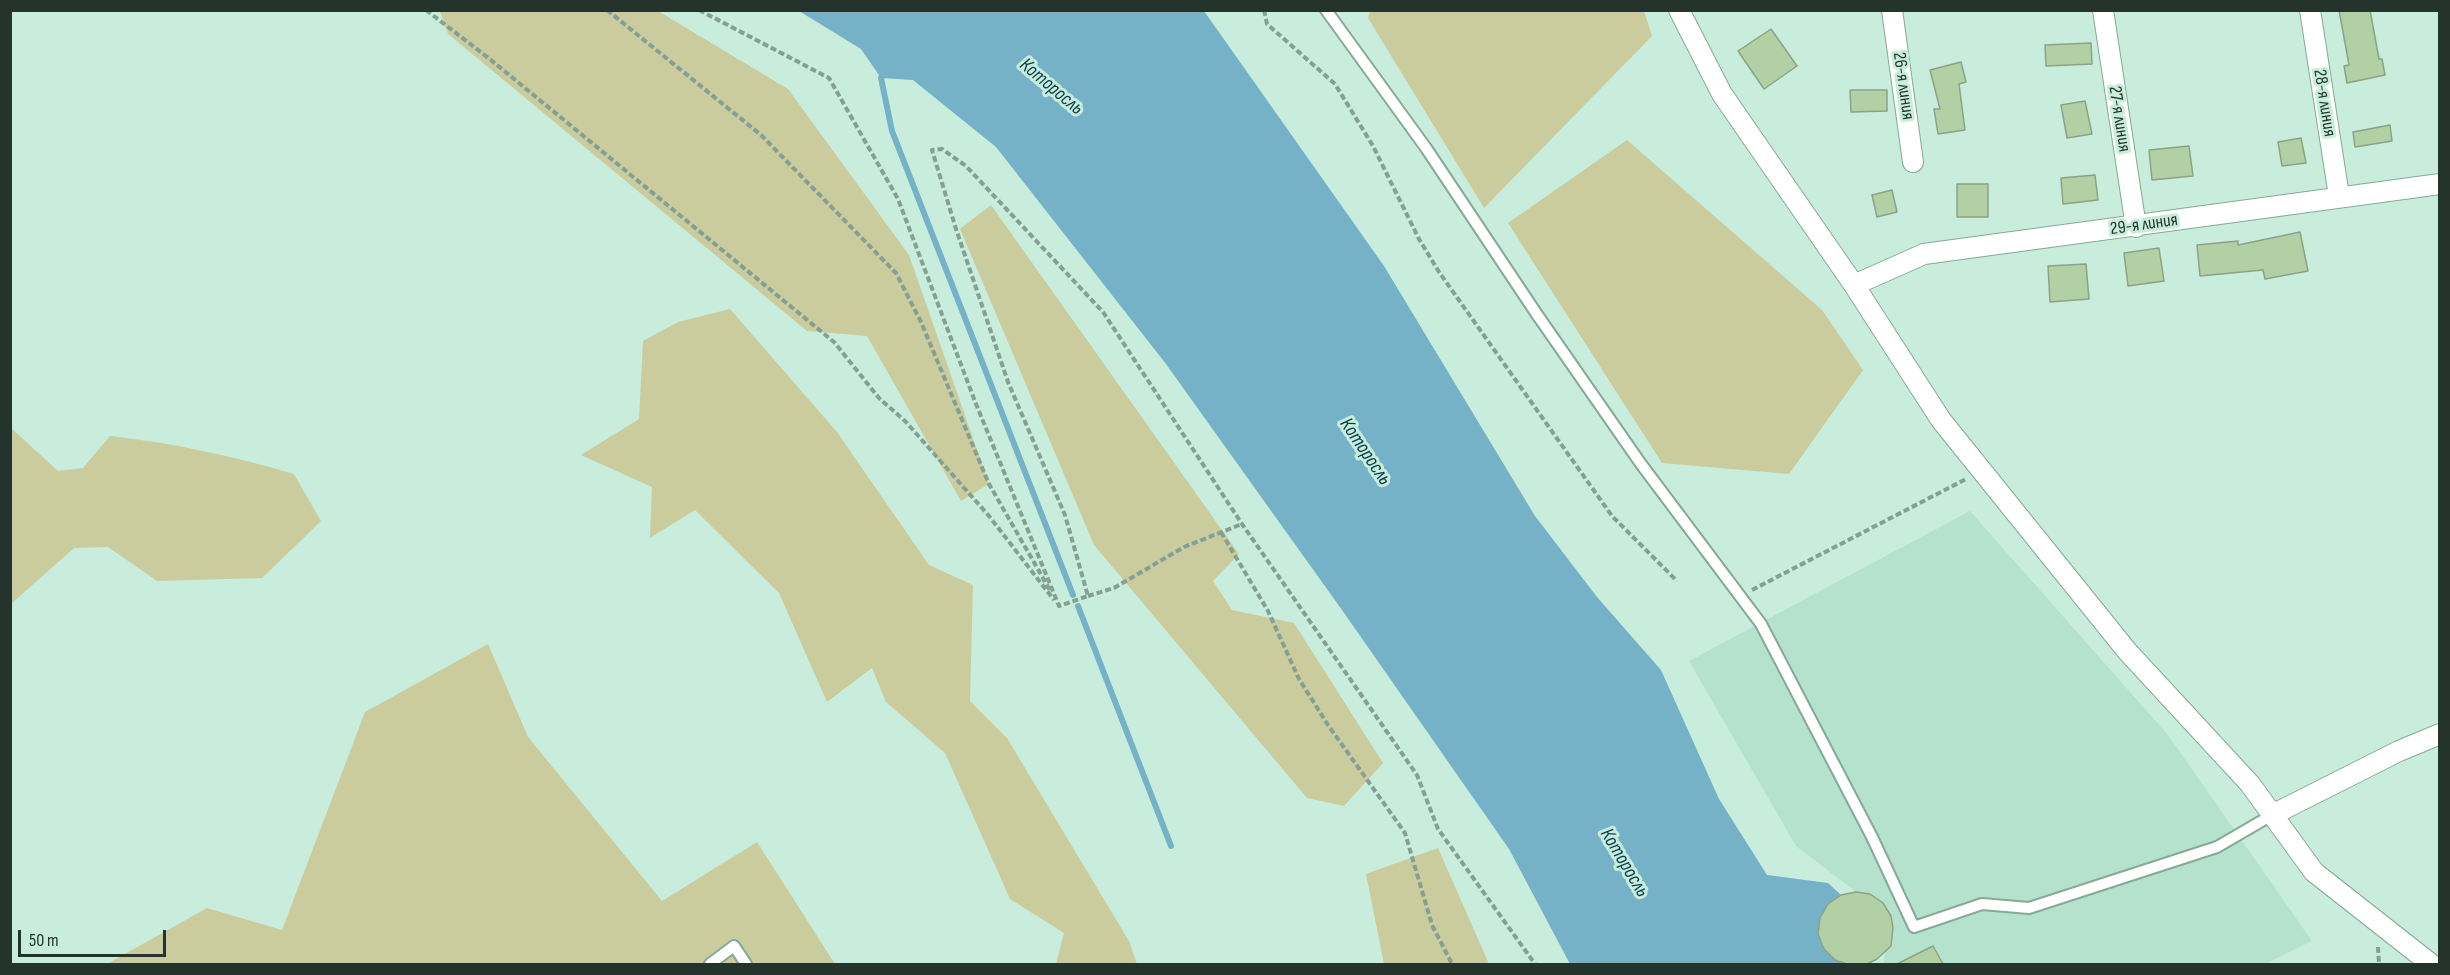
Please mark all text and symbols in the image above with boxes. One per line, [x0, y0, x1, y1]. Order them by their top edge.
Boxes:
street label: 26-я линия [1888, 51, 1918, 121]
water label: Которосль [1014, 53, 1088, 121]
street label: 28-я линия [2308, 68, 2340, 138]
street label: 27-я линия [2103, 85, 2135, 153]
street label: 29-я линия [2109, 210, 2179, 240]
water label: Которосль [1334, 414, 1396, 490]
water label: Которосль [1594, 824, 1654, 902]
scale bar [21, 918, 170, 956]
text: 50 m [29, 930, 59, 951]

